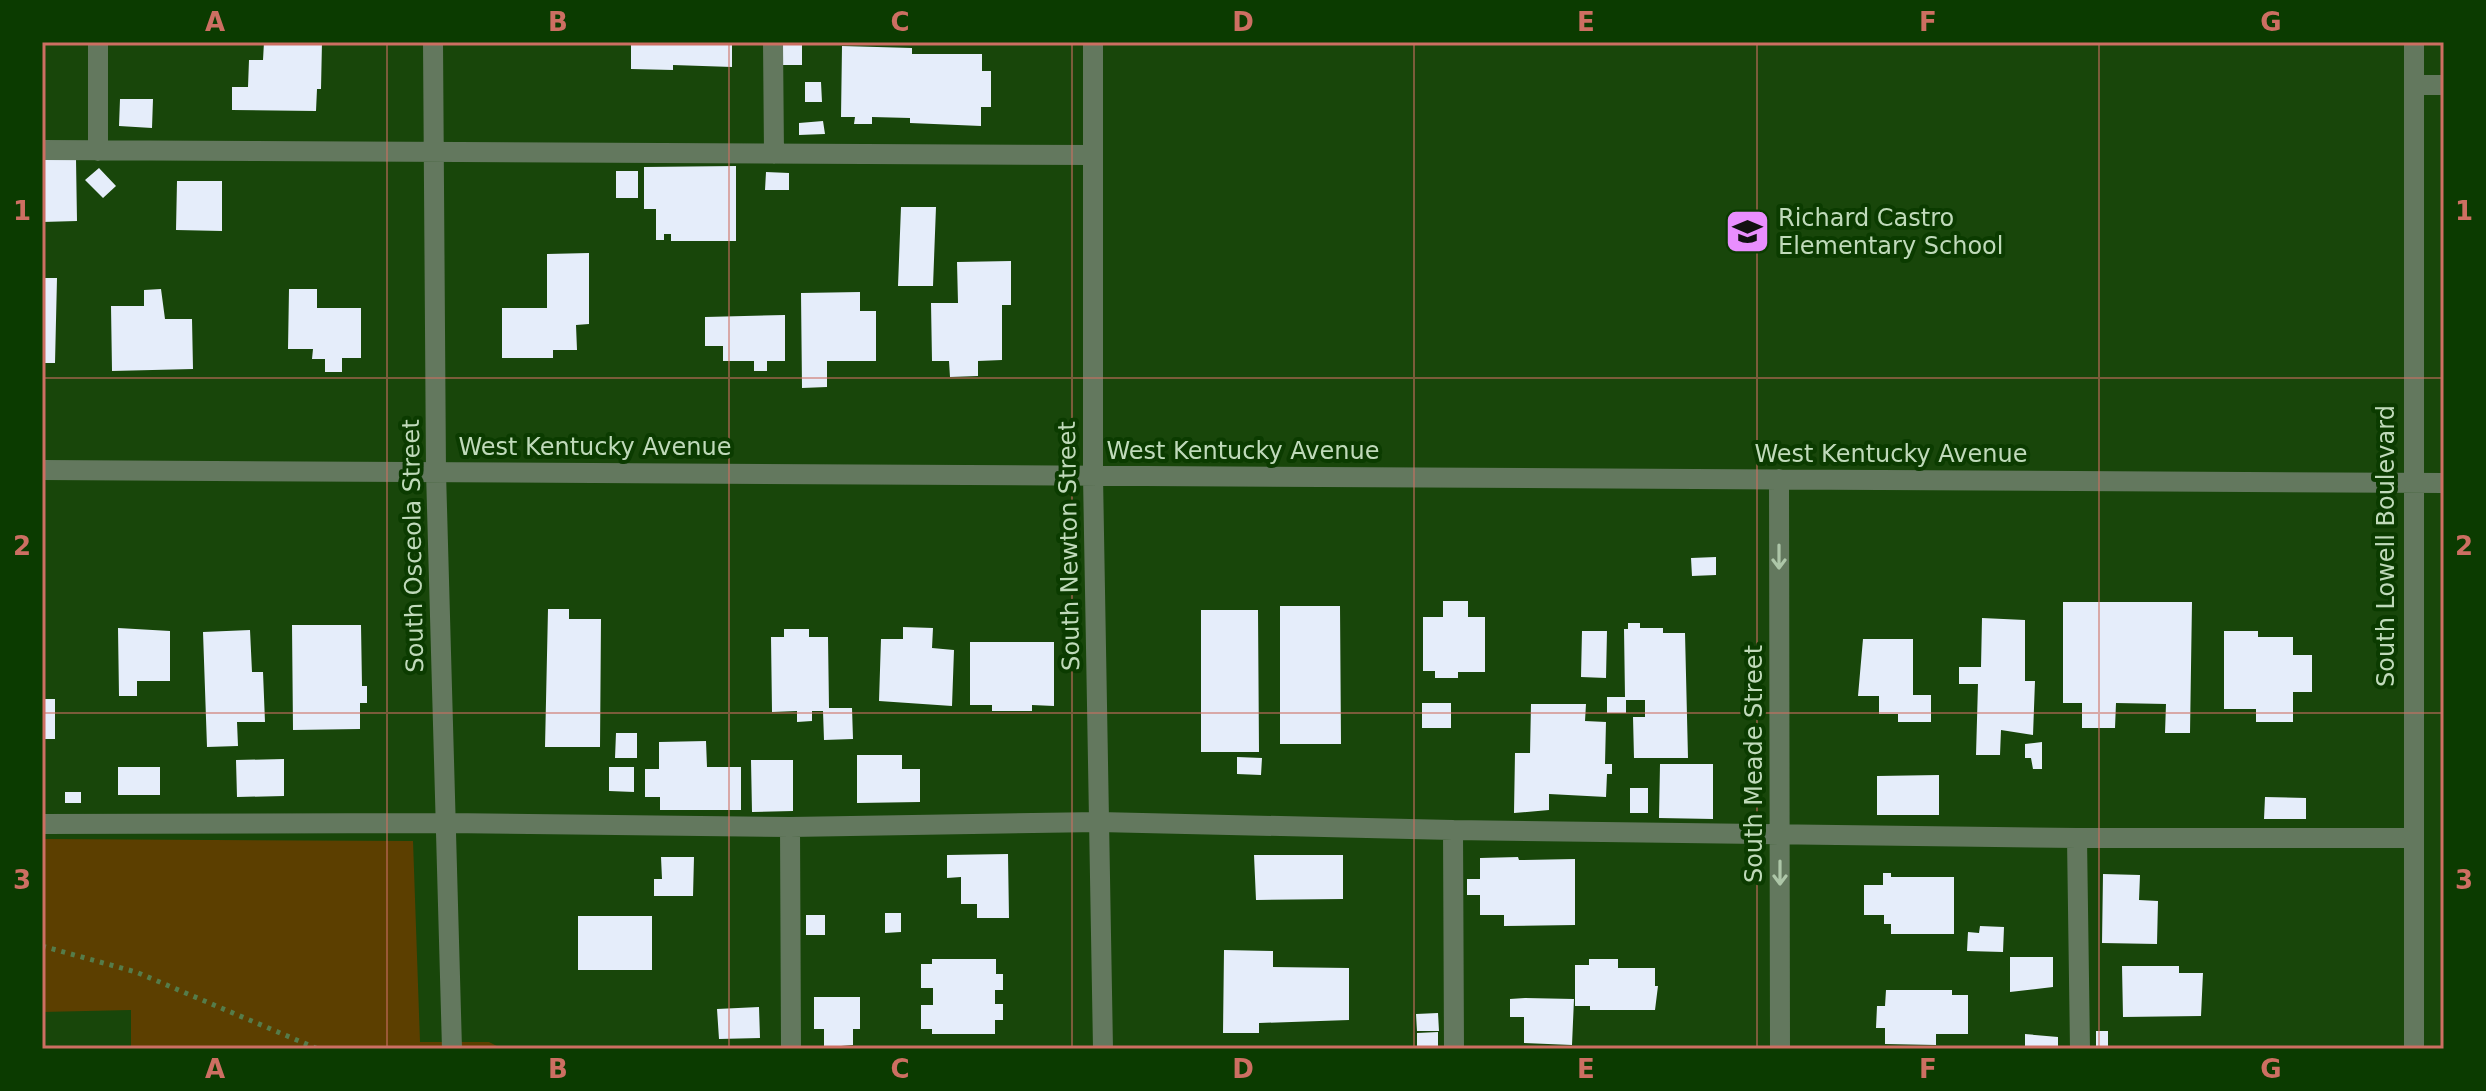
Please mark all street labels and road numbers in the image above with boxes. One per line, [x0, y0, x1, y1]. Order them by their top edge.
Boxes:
street label: South Lowell Boulevard [2372, 405, 2400, 687]
street label: South Osceola Street [397, 419, 429, 673]
street label: South Newton Street [1053, 421, 1085, 671]
street label: West Kentucky Avenue [458, 433, 732, 461]
street label: West Kentucky Avenue [1106, 437, 1380, 465]
street label: West Kentucky Avenue [1754, 440, 2028, 468]
street label: South Meade Street [1740, 645, 1768, 883]

